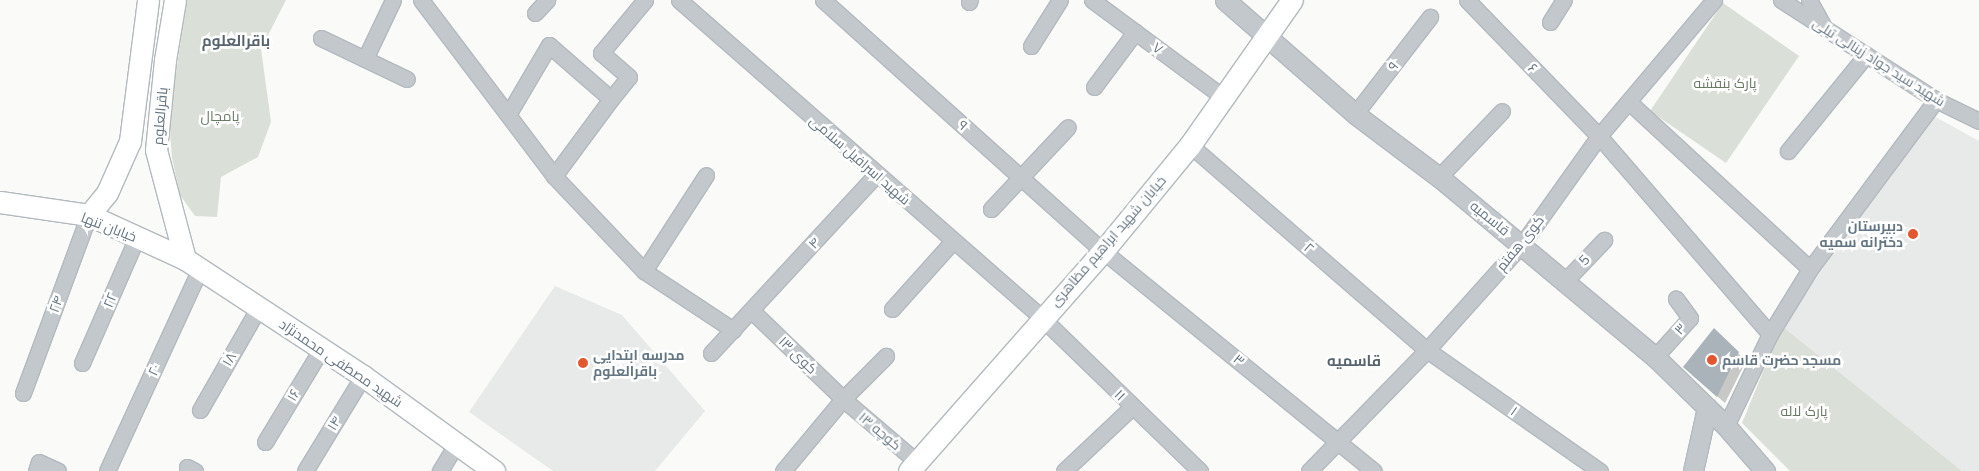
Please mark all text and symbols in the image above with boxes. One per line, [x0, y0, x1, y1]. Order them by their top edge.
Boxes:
street label: شهید سید جواد زینالی تیلی [1810, 14, 1948, 110]
district label: باقرالعلوم [202, 32, 270, 50]
street label: ۷ [1150, 39, 1166, 57]
street label: ۹ [1384, 58, 1402, 74]
street label: ۶ [1525, 60, 1541, 76]
park label: پارک بنفشه [1693, 75, 1757, 91]
street label: باقرالعلوم [149, 86, 171, 146]
park label: پامچال [201, 108, 239, 124]
street label: شهید اسرافیل سلامی [806, 112, 914, 208]
street label: ۹ [955, 116, 971, 134]
street label: خیابان شهید ابراهیم مظاهری [1047, 172, 1169, 310]
street label: قاسمیه [1467, 197, 1513, 239]
street label: خیابان تنها [79, 209, 139, 245]
street label: کوی هفتم [1493, 212, 1547, 274]
place label: دبیرستان دخترانه سمیه [1820, 218, 1903, 250]
marker: دبیرستان دخترانه سمیه [1907, 228, 1919, 240]
street label: ۴ [805, 234, 823, 252]
street label: ۲ [1301, 239, 1317, 257]
street label: 5 [1575, 251, 1593, 269]
street label: ۲۲ [99, 290, 121, 310]
street label: ۲۴ [45, 293, 67, 315]
street label: شهید مصطفی محمدنژاد [276, 315, 406, 411]
street label: ۳ [1671, 320, 1689, 338]
street label: کوی ۱۳ [775, 333, 821, 377]
place label: مدرسه ابتدایی باقرالعلوم [593, 347, 685, 380]
street label: ۱۸ [218, 349, 240, 369]
street label: ۳ [1230, 350, 1248, 370]
district label: قاسمیه [1327, 352, 1381, 370]
place label: مسجد حضرت قاسم [1722, 352, 1841, 368]
marker: مسجد حضرت قاسم [1706, 354, 1718, 366]
marker: مدرسه ابتدایی باقرالعلوم [577, 357, 589, 369]
street label: ۲۰ [144, 362, 164, 378]
street label: ۱۶ [283, 386, 303, 404]
street label: ۱۱ [1111, 386, 1129, 404]
street label: ۱ [1507, 403, 1521, 419]
park label: پارک لاله [1780, 403, 1828, 419]
street label: کوچه ۱۳ [855, 408, 905, 454]
street label: ۱۴ [323, 413, 345, 433]

